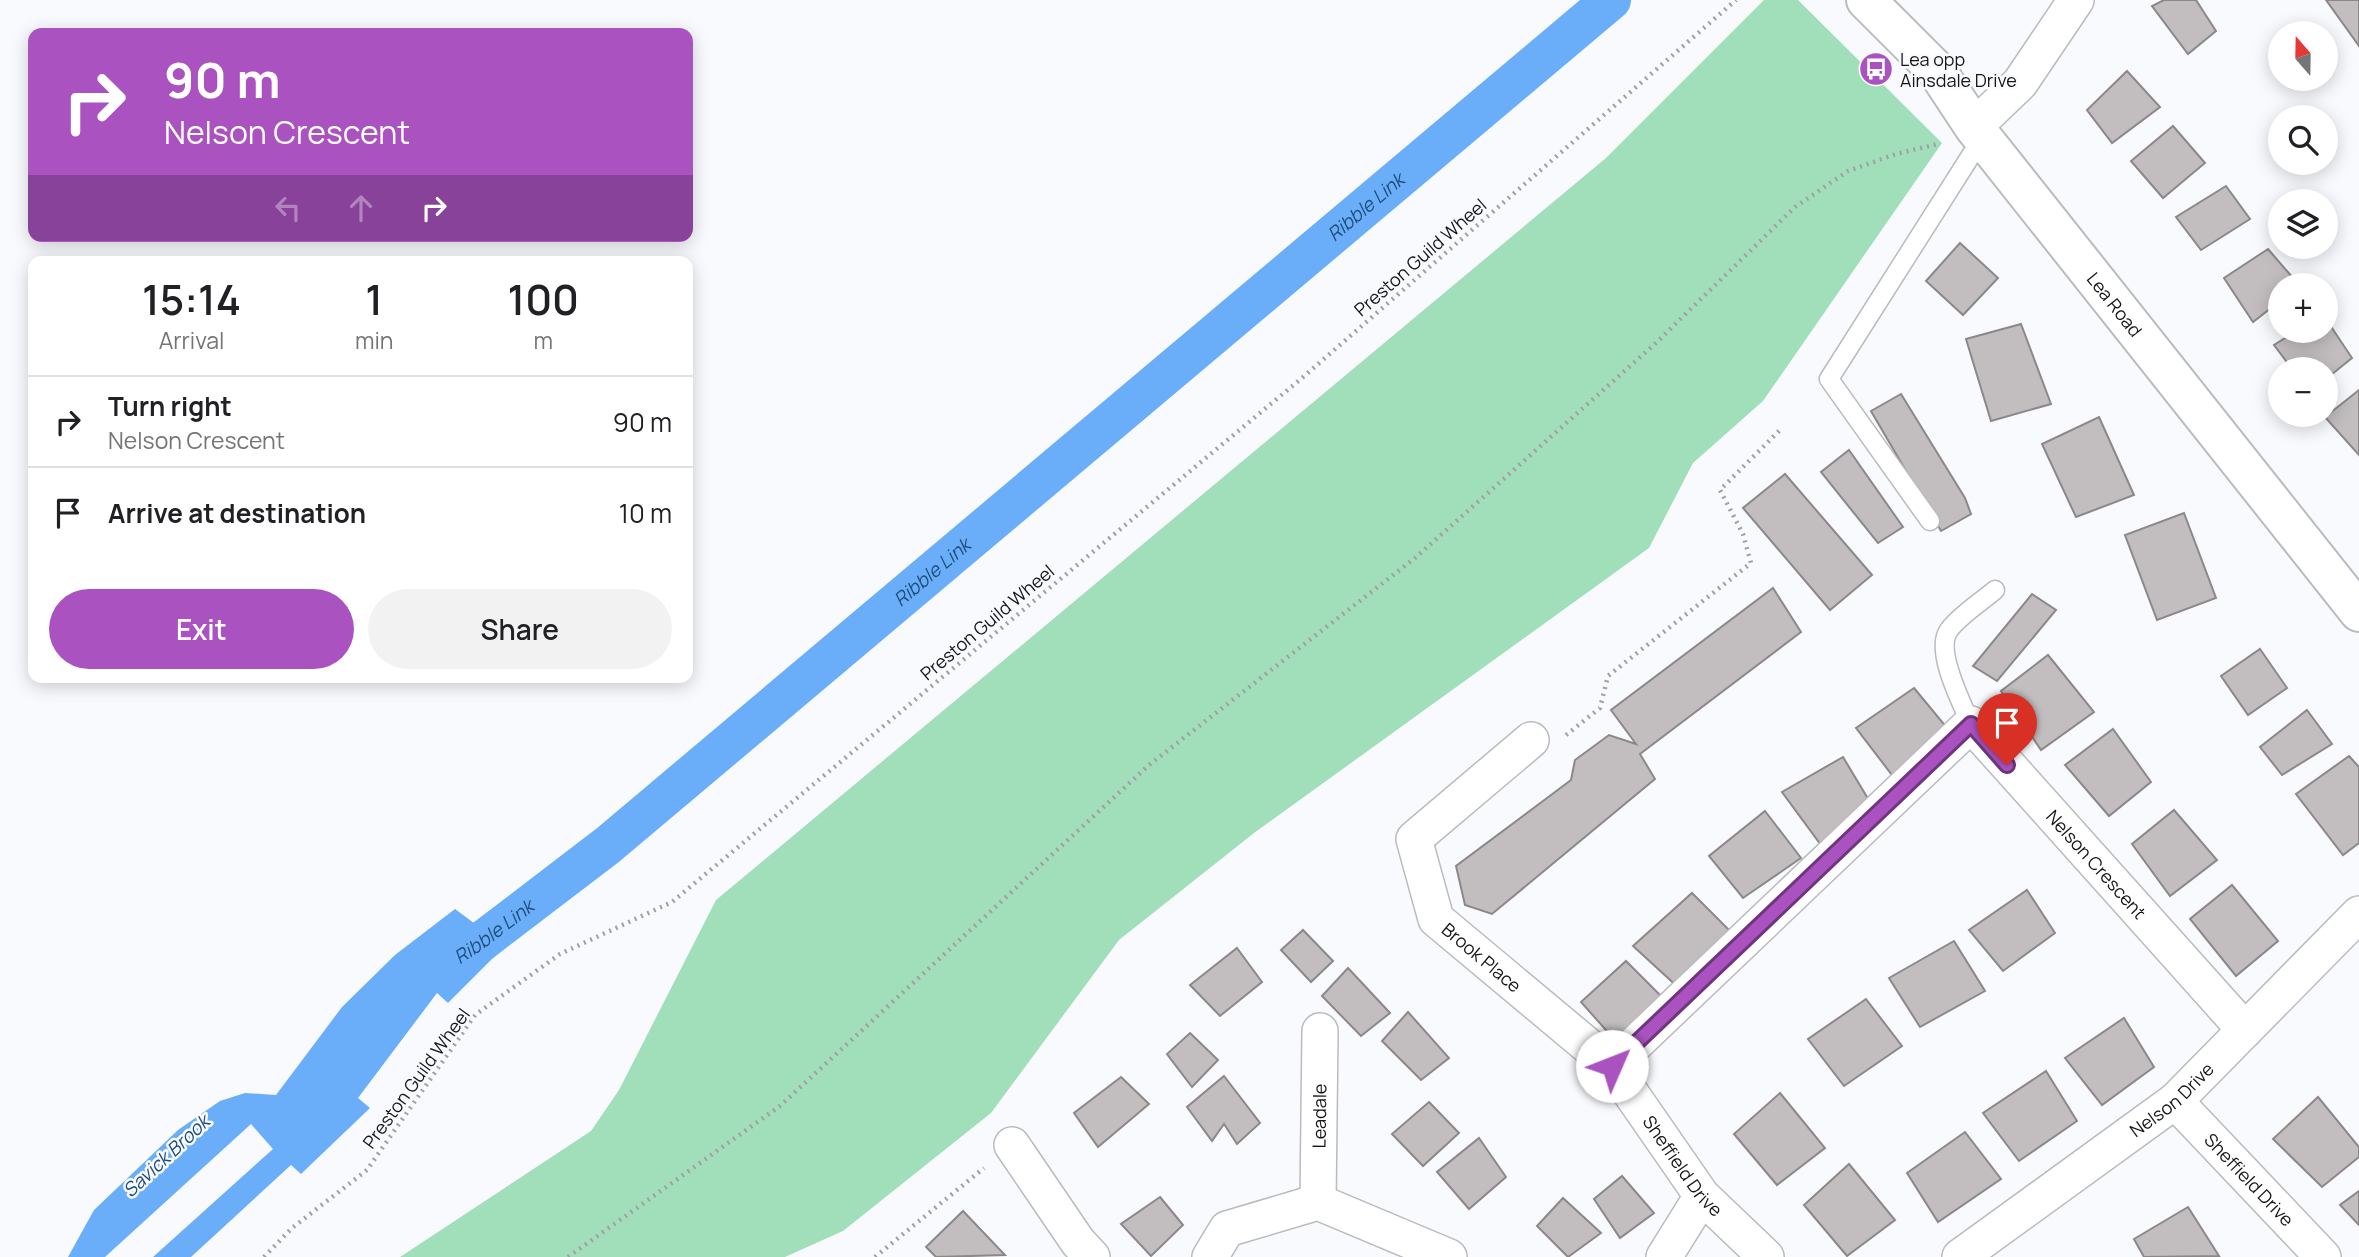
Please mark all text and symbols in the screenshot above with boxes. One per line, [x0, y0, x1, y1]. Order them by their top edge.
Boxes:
north arrow [2268, 21, 2338, 91]
map controls [2268, 21, 2338, 427]
text: 90 m [164, 46, 281, 113]
place label: Lea opp Ainsdale Drive [1900, 47, 2017, 92]
bus stop icon: Lea opp Ainsdale Drive [1857, 50, 1895, 88]
icon: right [49, 56, 140, 147]
button: search [2268, 105, 2338, 175]
text: Nelson Crescent [164, 110, 410, 154]
water label: Ribble Link [1322, 165, 1411, 247]
icon: left [269, 189, 307, 227]
icon: ahead [342, 189, 380, 227]
icon: right [415, 189, 453, 227]
button: layers [2268, 189, 2338, 259]
street label: Preston Guild Wheel [1349, 193, 1491, 321]
street label: Lea Road [2082, 267, 2148, 342]
text: 15:14 [142, 270, 241, 328]
text: 1 [365, 270, 383, 328]
text: 100 [507, 270, 579, 328]
button: + [2268, 273, 2338, 343]
text: Arrival [159, 324, 224, 356]
text: min [355, 324, 393, 356]
text: m [533, 324, 553, 356]
button: − [2268, 357, 2338, 427]
text: Turn right [108, 388, 232, 424]
icon: right [49, 403, 87, 441]
text: 90 m [613, 404, 672, 440]
text: Nelson Crescent [108, 424, 285, 456]
icon: arrive [49, 494, 87, 532]
text: Arrive at destination [108, 495, 366, 531]
text: 10 m [619, 495, 672, 531]
water label: Ribble Link [888, 531, 978, 612]
street label: Preston Guild Wheel [915, 559, 1059, 685]
button: Exit [49, 589, 354, 669]
button: Share [368, 589, 672, 669]
pin [1977, 693, 2037, 765]
icon: arrive [1988, 704, 2026, 742]
street label: Nelson Crescent [2041, 805, 2152, 924]
water label: Ribble Link [449, 892, 541, 970]
street label: Brook Place [1437, 917, 1527, 997]
street label: Preston Guild Wheel [357, 1003, 475, 1153]
position arrow [1575, 1029, 1649, 1103]
street label: Nelson Drive [2125, 1057, 2219, 1142]
street label: Leadale [1307, 1083, 1331, 1149]
water label: Savick Brook [117, 1107, 217, 1203]
street label: Sheffield Drive [1638, 1111, 1728, 1221]
street label: Sheffield Drive [2199, 1128, 2299, 1231]

